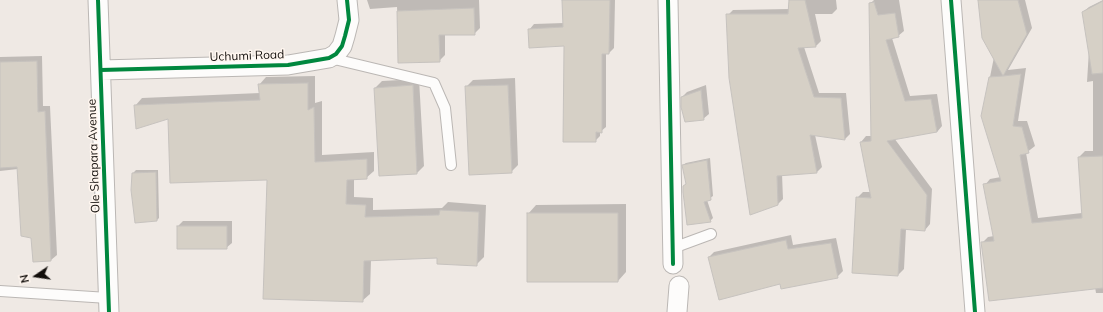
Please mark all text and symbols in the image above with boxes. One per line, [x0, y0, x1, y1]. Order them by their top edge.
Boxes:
street label: Uchumi Road [209, 48, 285, 64]
street label: Ole Shapara Avenue [85, 99, 103, 213]
north arrow [16, 256, 56, 296]
text: N [17, 273, 32, 284]

